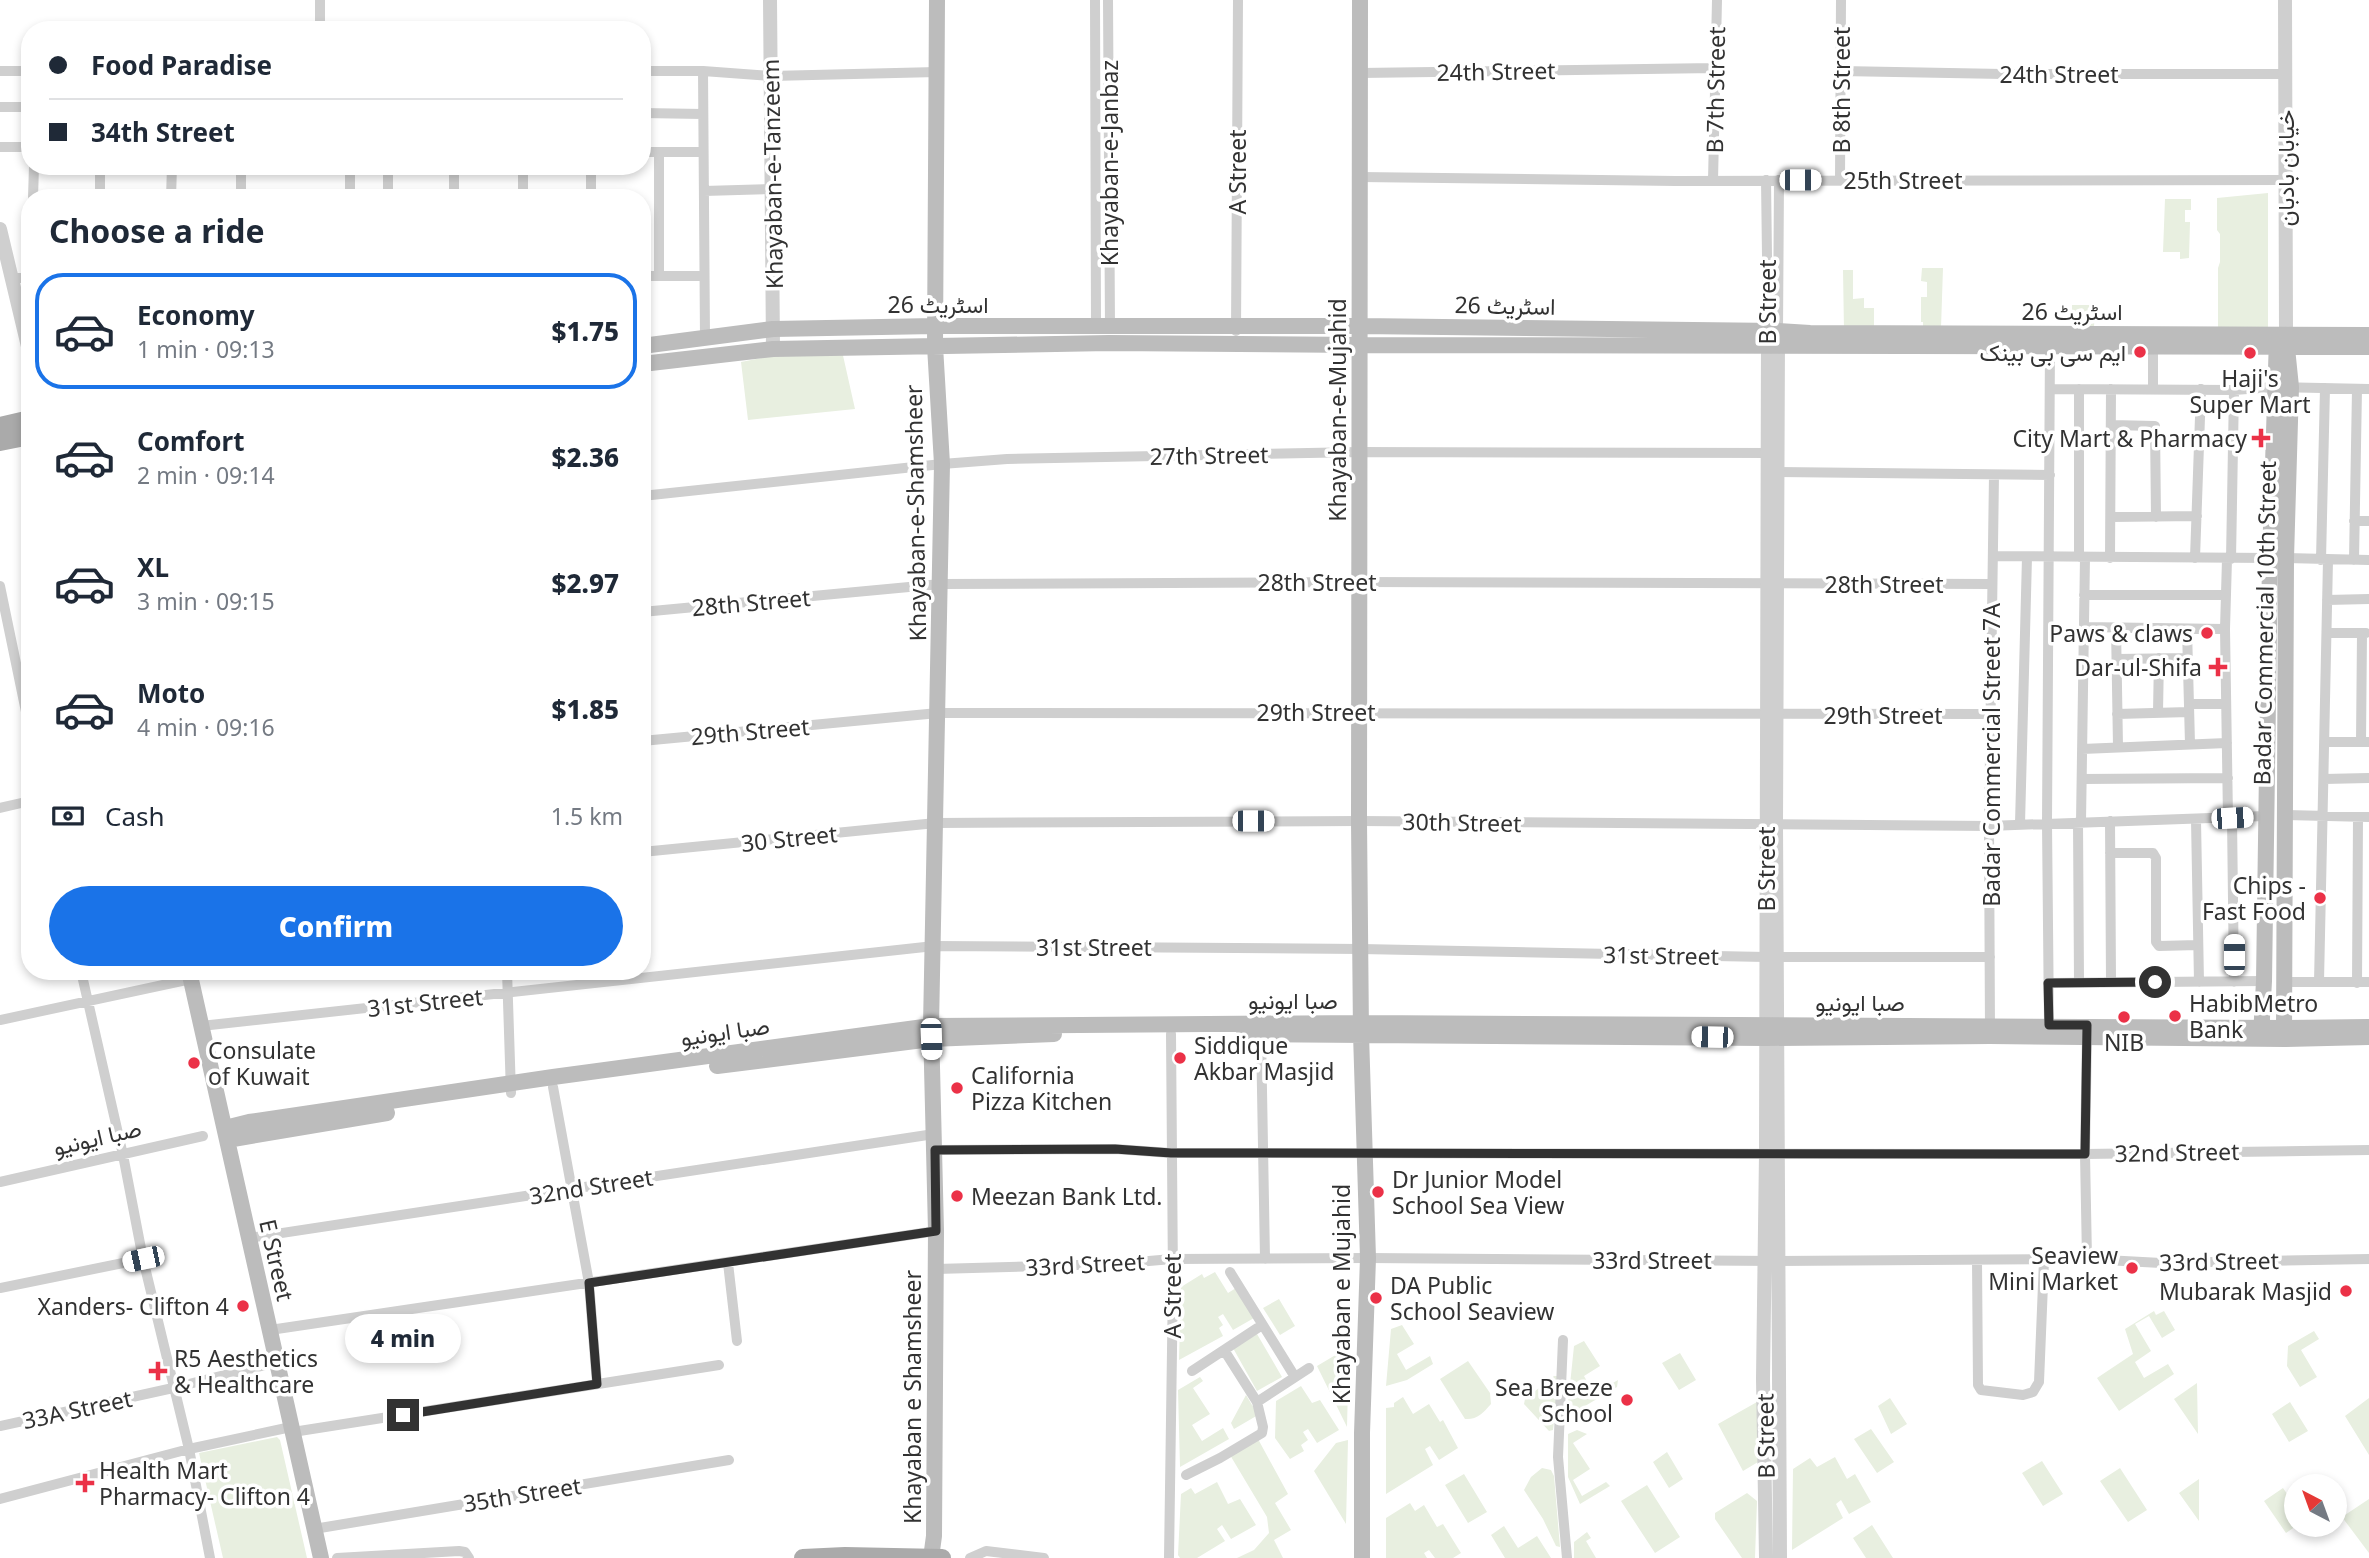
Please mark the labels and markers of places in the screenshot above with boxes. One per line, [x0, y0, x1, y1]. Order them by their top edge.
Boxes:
place label: ایم سی بی بینک [1980, 336, 2126, 368]
marker: ایم سی بی بینک [2132, 344, 2148, 360]
marker: Haji's Super Mart [2242, 345, 2258, 361]
place label: Haji's Super Mart [2189, 362, 2311, 420]
place label: City Mart & Pharmacy [2012, 422, 2247, 454]
marker: City Mart & Pharmacy [2253, 430, 2269, 446]
place label: Paws & claws [2049, 617, 2193, 649]
marker: Paws & claws [2199, 625, 2215, 641]
place label: Dar-ul-Shifa [2074, 651, 2202, 683]
marker: Dar-ul-Shifa [2208, 657, 2228, 677]
place label: Chips - Fast Food [2202, 869, 2306, 927]
marker: Chips - Fast Food [2312, 890, 2328, 906]
place label: HabibMetro Bank [2189, 987, 2318, 1045]
marker: HabibMetro Bank [2167, 1008, 2183, 1024]
marker: NIB [2116, 1009, 2132, 1025]
place label: NIB [2104, 1026, 2144, 1058]
place label: Siddique Akbar Masjid [1194, 1029, 1334, 1087]
place label: Consulate of Kuwait [208, 1034, 316, 1092]
marker: Siddique Akbar Masjid [1172, 1050, 1188, 1066]
marker: Consulate of Kuwait [186, 1055, 202, 1071]
place label: California Pizza Kitchen [971, 1059, 1112, 1117]
marker: California Pizza Kitchen [949, 1080, 965, 1096]
place label: Dr Junior Model School Sea View [1392, 1163, 1564, 1221]
place label: Meezan Bank Ltd. [971, 1180, 1162, 1212]
marker: Dr Junior Model School Sea View [1370, 1184, 1386, 1200]
marker: Meezan Bank Ltd. [949, 1188, 965, 1204]
place label: Seaview Mini Market [1988, 1239, 2118, 1297]
marker: Seaview Mini Market [2124, 1260, 2140, 1276]
place label: DA Public School Seaview [1390, 1269, 1554, 1327]
place label: Mubarak Masjid [2159, 1275, 2332, 1307]
marker: Mubarak Masjid [2338, 1283, 2354, 1299]
place label: Xanders- Clifton 4 [38, 1290, 229, 1322]
marker: DA Public School Seaview [1368, 1290, 1384, 1306]
marker: Xanders- Clifton 4 [235, 1298, 251, 1314]
place label: R5 Aesthetics & Healthcare [174, 1342, 318, 1400]
marker: R5 Aesthetics & Healthcare [148, 1361, 168, 1381]
place label: Sea Breeze School [1495, 1371, 1613, 1429]
marker: Sea Breeze School [1619, 1392, 1635, 1408]
place label: Health Mart Pharmacy- Clifton 4 [99, 1454, 310, 1512]
marker: Health Mart Pharmacy- Clifton 4 [77, 1475, 93, 1491]

